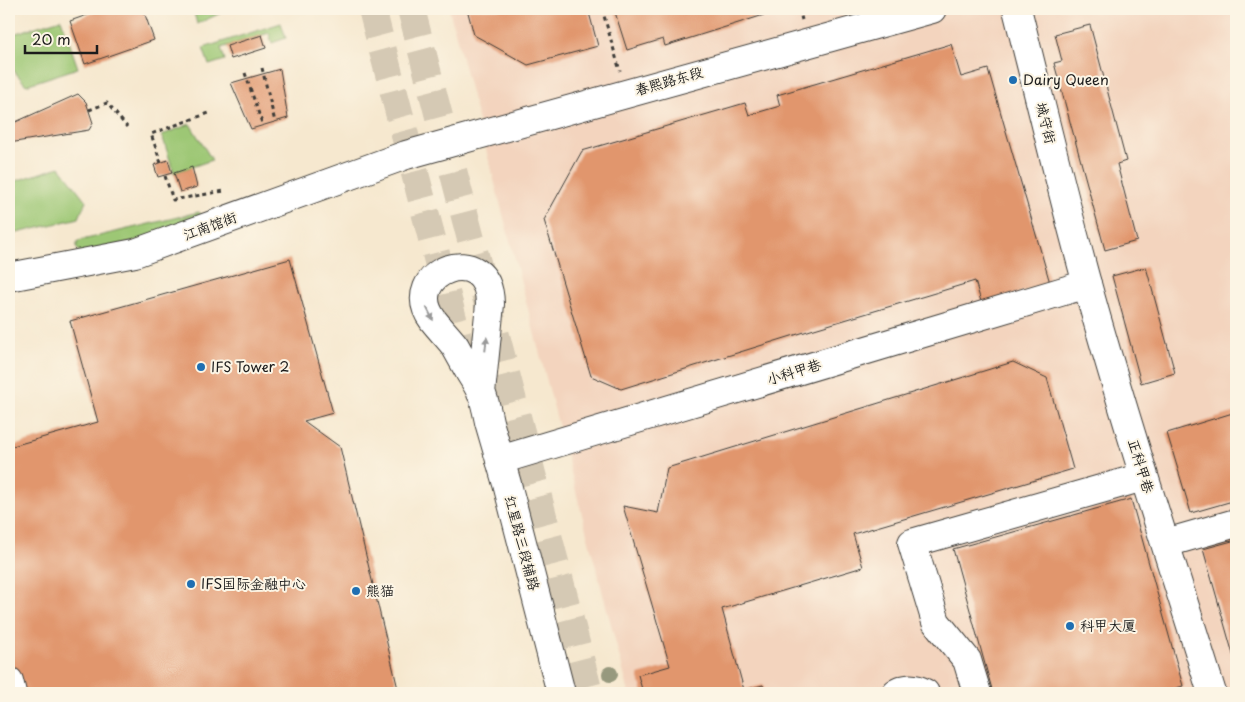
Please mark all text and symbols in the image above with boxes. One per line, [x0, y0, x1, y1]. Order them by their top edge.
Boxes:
scale bar [25, 22, 98, 54]
text: 20 m [32, 27, 71, 50]
street label: 春熙路东段 [632, 61, 705, 100]
place label: Dairy Queen [1023, 69, 1109, 90]
marker: Dairy Queen [1007, 74, 1019, 86]
street label: 城守街 [1031, 100, 1062, 146]
street label: 江南馆街 [180, 206, 240, 245]
one-way arrow [426, 306, 435, 321]
one-way arrow [482, 336, 490, 352]
street label: 小科甲巷 [764, 353, 825, 390]
place label: IFS Tower 2 [211, 356, 289, 377]
marker: IFS Tower 2 [195, 361, 207, 373]
street label: 正科甲巷 [1123, 436, 1160, 497]
street label: 红星路三段辅路 [500, 493, 545, 593]
place label: IFS国际金融中心 [201, 573, 306, 594]
marker: IFS国际金融中心 [185, 578, 197, 590]
place label: 熊猫 [366, 580, 394, 601]
marker: 熊猫 [350, 585, 362, 597]
place label: 科甲大厦 [1080, 615, 1136, 636]
marker: 科甲大厦 [1064, 620, 1076, 632]

